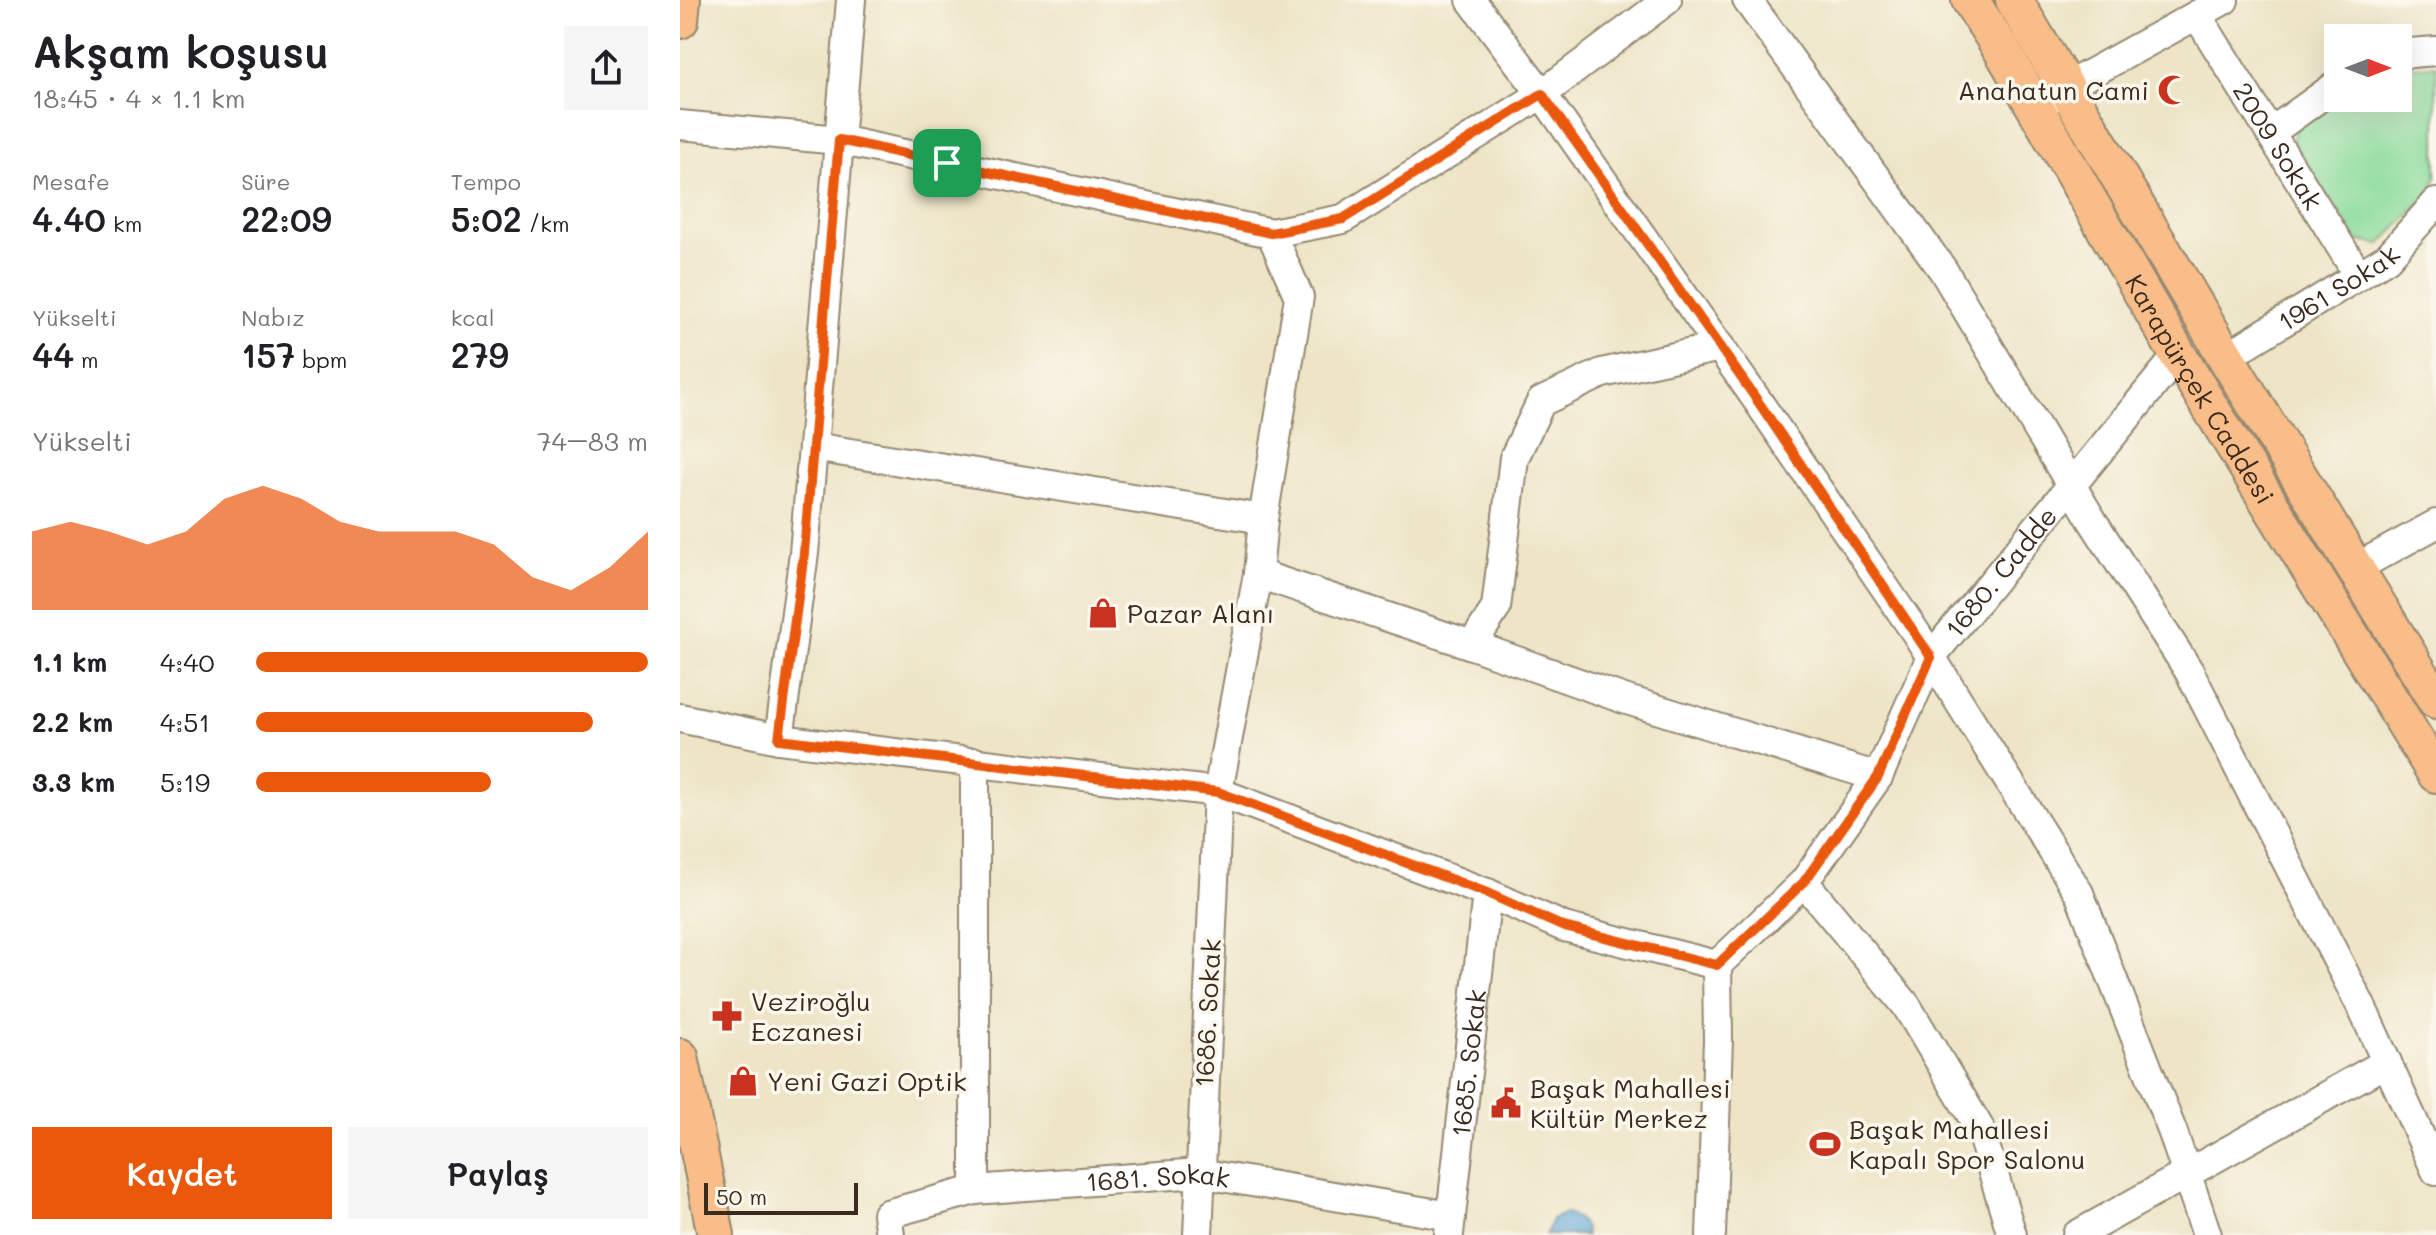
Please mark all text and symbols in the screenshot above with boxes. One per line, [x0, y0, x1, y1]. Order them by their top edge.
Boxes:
text: Akşam koşusu [32, 22, 329, 79]
north arrow [2324, 24, 2412, 112]
map controls [2324, 24, 2412, 112]
button: share [564, 26, 648, 110]
place label: Anahatun Cami [1958, 73, 2149, 107]
mosque icon: Anahatun Cami [2156, 73, 2190, 107]
street label: 2009 Sokak [2226, 76, 2331, 216]
text: 18:45 · 4 × 1.1 km [32, 81, 246, 115]
pin [913, 129, 981, 197]
icon: arrive [925, 141, 969, 185]
text: Mesafe [32, 167, 110, 196]
text: Süre [241, 167, 290, 196]
text: Tempo [451, 167, 521, 196]
text: 4.40 [32, 196, 106, 241]
text: 22:09 [241, 196, 332, 241]
text: 5:02 [451, 196, 522, 241]
text: km [106, 209, 142, 238]
text: /km [522, 209, 570, 238]
street label: 1961 Sokak [2271, 238, 2407, 338]
street label: Karapürçek Caddesi [2118, 268, 2283, 510]
text: Yükselti [32, 303, 116, 332]
text: Nabız [241, 303, 304, 332]
text: kcal [451, 303, 495, 332]
text: 44 [32, 332, 74, 377]
text: 157 [241, 332, 295, 377]
text: 279 [451, 332, 509, 377]
text: m [74, 345, 99, 374]
text: bpm [295, 345, 347, 374]
text: Yükselti [32, 424, 132, 458]
text: 74–83 m [537, 424, 648, 458]
street label: 1680. Cadde [1937, 500, 2064, 644]
shop icon: Pazar Alanı [1086, 596, 1120, 630]
place label: Pazar Alanı [1127, 596, 1274, 630]
text: 1.1 km [32, 645, 107, 679]
text: 4:40 [160, 645, 215, 679]
text: 2.2 km [32, 705, 113, 739]
text: 4:51 [160, 705, 210, 739]
text: 3.3 km [32, 765, 115, 799]
text: 5:19 [160, 765, 210, 799]
street label: 1686. Sokak [1186, 938, 1228, 1088]
place label: Veziroğlu Eczanesi [751, 984, 871, 1048]
street label: 1685. Sokak [1443, 988, 1493, 1139]
pharmacy icon: Veziroğlu Eczanesi [710, 999, 744, 1033]
shop icon: Yeni Gazi Optik [726, 1064, 760, 1098]
place label: Yeni Gazi Optik [767, 1064, 967, 1098]
place label: Başak Mahallesi Kültür Merkez [1530, 1071, 1731, 1135]
public building icon: Başak Mahallesi Kültür Merkez [1489, 1086, 1523, 1120]
place label: Başak Mahallesi Kapalı Spor Salonu [1849, 1112, 2085, 1176]
button: Kaydet [32, 1127, 332, 1219]
button: Paylaş [348, 1127, 648, 1219]
sports icon: Başak Mahallesi Kapalı Spor Salonu [1808, 1127, 1842, 1161]
street label: 1681. Sokak [1085, 1156, 1233, 1199]
scale bar [704, 1179, 858, 1215]
text: 50 m [716, 1182, 767, 1211]

